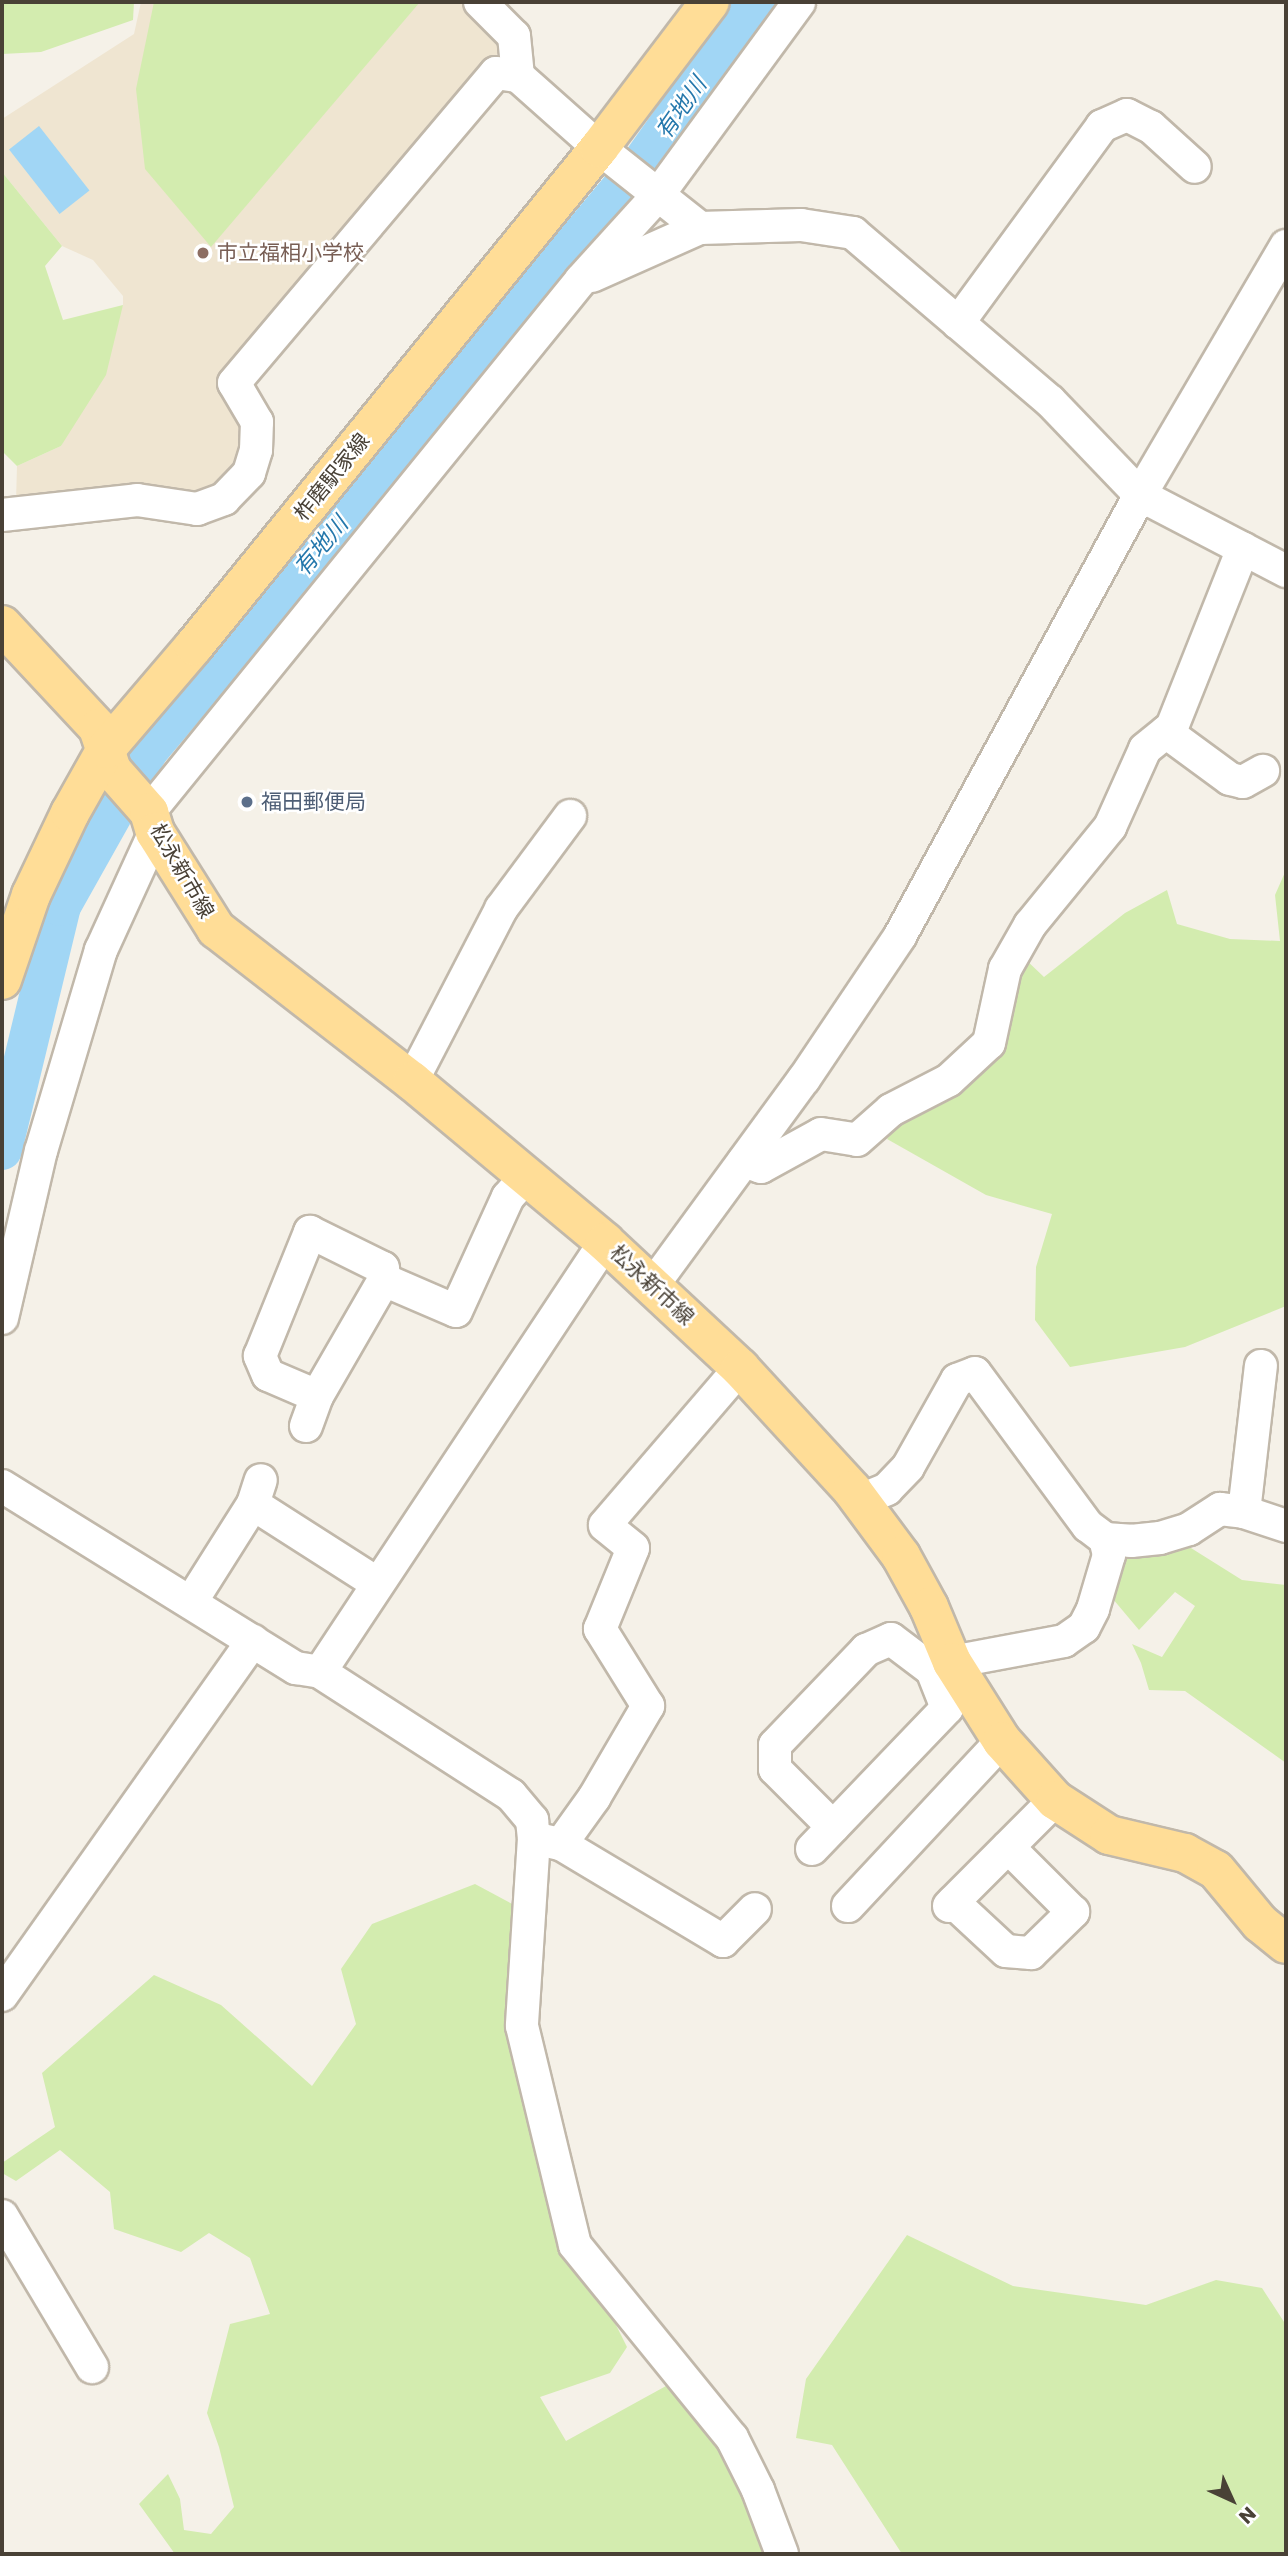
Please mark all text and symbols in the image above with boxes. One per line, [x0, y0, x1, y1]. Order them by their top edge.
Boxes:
water label: 有地川 [650, 72, 712, 144]
place label: 市立福相小学校 [217, 240, 364, 266]
marker: 市立福相小学校 [195, 245, 211, 261]
street label: 柞磨駅家線 [289, 428, 375, 526]
water label: 有地川 [288, 511, 354, 581]
place label: 福田郵便局 [261, 789, 366, 815]
marker: 福田郵便局 [239, 794, 255, 810]
street label: 松永新市線 [145, 819, 219, 923]
street label: 松永新市線 [605, 1240, 699, 1330]
north arrow [1197, 2465, 1267, 2535]
text: N [1233, 2501, 1262, 2530]

